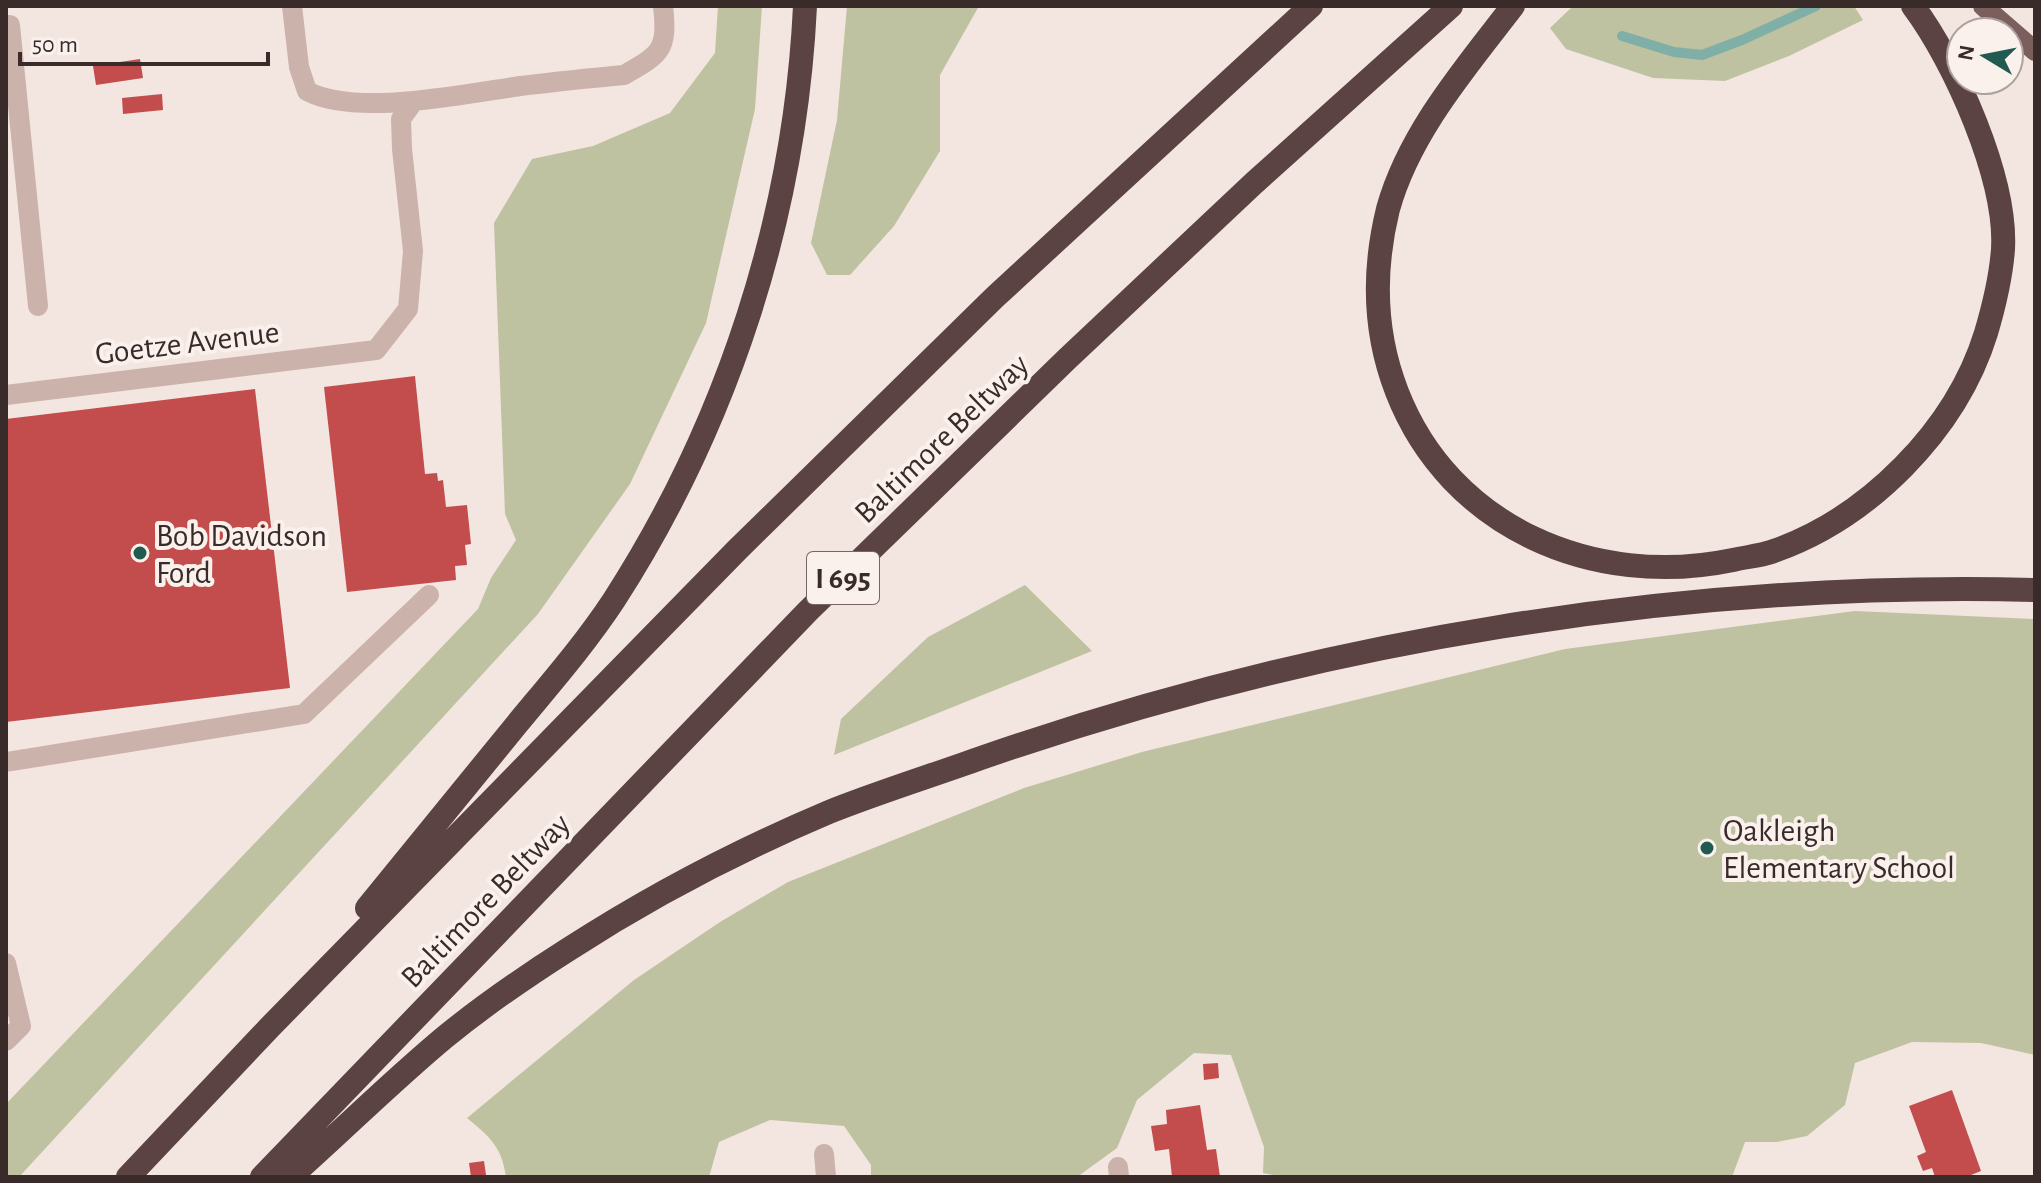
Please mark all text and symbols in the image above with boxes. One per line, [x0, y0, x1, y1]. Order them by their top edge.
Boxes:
scale bar [20, 16, 268, 66]
north arrow [1945, 16, 2025, 96]
text: 50 m [32, 33, 78, 57]
text: N [1954, 43, 1978, 62]
street label: Goetze Avenue [93, 316, 281, 370]
street label: Baltimore Beltway [849, 348, 1035, 529]
place label: Bob Davidson Ford [156, 520, 327, 589]
marker: Bob Davidson Ford [131, 544, 149, 562]
road number: I 695 [807, 552, 879, 604]
street label: Baltimore Beltway [395, 807, 577, 994]
place label: Oakleigh Elementary School [1723, 815, 1955, 884]
marker: Oakleigh Elementary School [1698, 839, 1716, 857]

